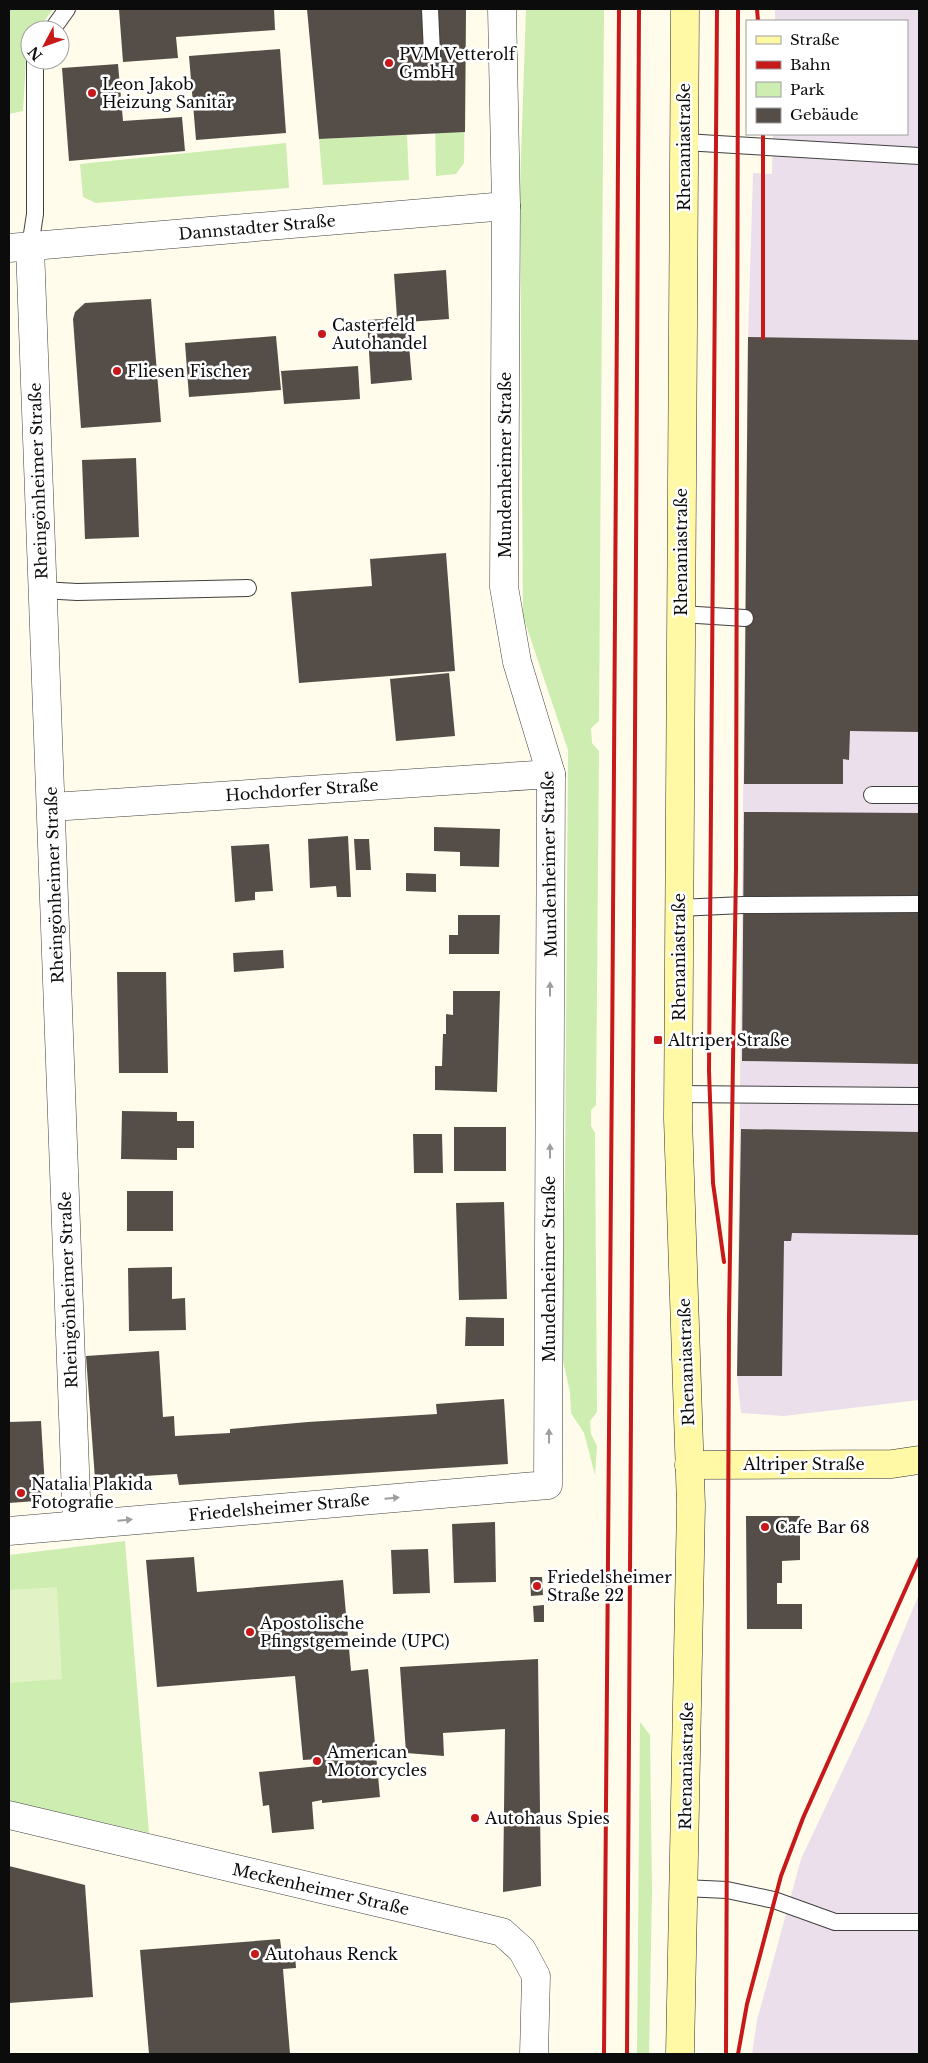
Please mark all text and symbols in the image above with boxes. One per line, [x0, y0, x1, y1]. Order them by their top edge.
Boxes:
north arrow [20, 20, 70, 70]
legend [746, 20, 908, 135]
text: Straße [790, 30, 840, 49]
text: N [24, 43, 46, 64]
place label: PVM Vetterolf GmbH [399, 44, 518, 82]
text: Bahn [790, 55, 830, 74]
marker: PVM Vetterolf GmbH [383, 57, 395, 69]
place label: Leon Jakob Heizung Sanitär [102, 74, 234, 112]
text: Park [790, 80, 826, 99]
street label: Rhenaniastraße [674, 83, 694, 211]
marker: Leon Jakob Heizung Sanitär [86, 87, 98, 99]
text: Gebäude [790, 105, 859, 124]
street label: Dannstadter Straße [178, 210, 336, 244]
place label: Casterfeld Autohandel [331, 315, 427, 353]
marker: Casterfeld Autohandel [316, 328, 328, 340]
place label: Fliesen Fischer [127, 361, 250, 381]
marker: Fliesen Fischer [111, 365, 123, 377]
street label: Mundenheimer Straße [495, 372, 515, 558]
street label: Rheingönheimer Straße [25, 382, 51, 580]
street label: Rhenaniastraße [671, 488, 691, 616]
street label: Mundenheimer Straße [537, 771, 561, 957]
street label: Hochdorfer Straße [225, 775, 379, 805]
street label: Rheingönheimer Straße [41, 786, 67, 984]
street label: Rhenaniastraße [669, 893, 689, 1021]
one-way arrow [546, 980, 554, 996]
place label: Altriper Straße [667, 1030, 789, 1050]
marker: Altriper Straße [652, 1034, 664, 1046]
one-way arrow [546, 1143, 554, 1159]
street label: Mundenheimer Straße [539, 1176, 559, 1362]
street label: Rheingönheimer Straße [55, 1191, 81, 1389]
street label: Rhenaniastraße [674, 1298, 698, 1426]
one-way arrow [545, 1428, 553, 1444]
street label: Altriper Straße [742, 1454, 865, 1474]
place label: Natalia Plakida Fotografie [31, 1474, 153, 1512]
marker: Natalia Plakida Fotografie [15, 1487, 27, 1499]
street label: Friedelsheimer Straße [188, 1489, 370, 1525]
one-way arrow [384, 1494, 400, 1502]
one-way arrow [118, 1516, 134, 1524]
place label: Cafe Bar 68 [775, 1517, 870, 1537]
marker: Cafe Bar 68 [759, 1521, 771, 1533]
place label: Friedelsheimer Straße 22 [547, 1567, 672, 1605]
marker: Friedelsheimer Straße 22 [531, 1580, 543, 1592]
place label: Apostolische Pfingstgemeinde (UPC) [259, 1613, 450, 1651]
marker: Apostolische Pfingstgemeinde (UPC) [244, 1626, 256, 1638]
street label: Rhenaniastraße [675, 1702, 697, 1830]
place label: American Motorcycles [326, 1742, 427, 1780]
marker: American Motorcycles [311, 1755, 323, 1767]
place label: Autohaus Spies [484, 1808, 610, 1828]
marker: Autohaus Spies [469, 1812, 481, 1824]
street label: Meckenheimer Straße [231, 1859, 411, 1919]
place label: Autohaus Renck [264, 1944, 398, 1964]
marker: Autohaus Renck [249, 1948, 261, 1960]

